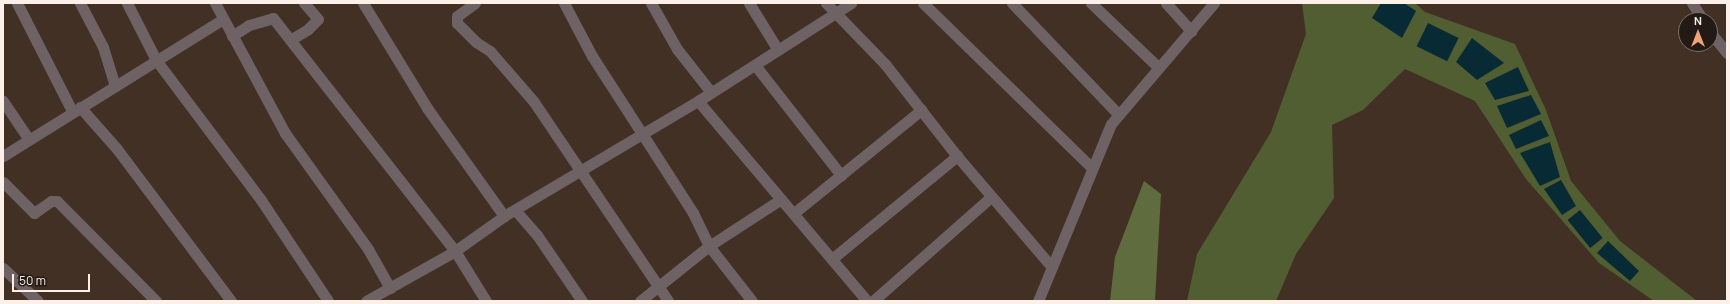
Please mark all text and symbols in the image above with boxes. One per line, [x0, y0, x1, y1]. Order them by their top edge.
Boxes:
north arrow [1678, 12, 1718, 52]
text: N [1694, 13, 1702, 28]
scale bar [14, 266, 92, 292]
text: 50 m [19, 272, 46, 289]

